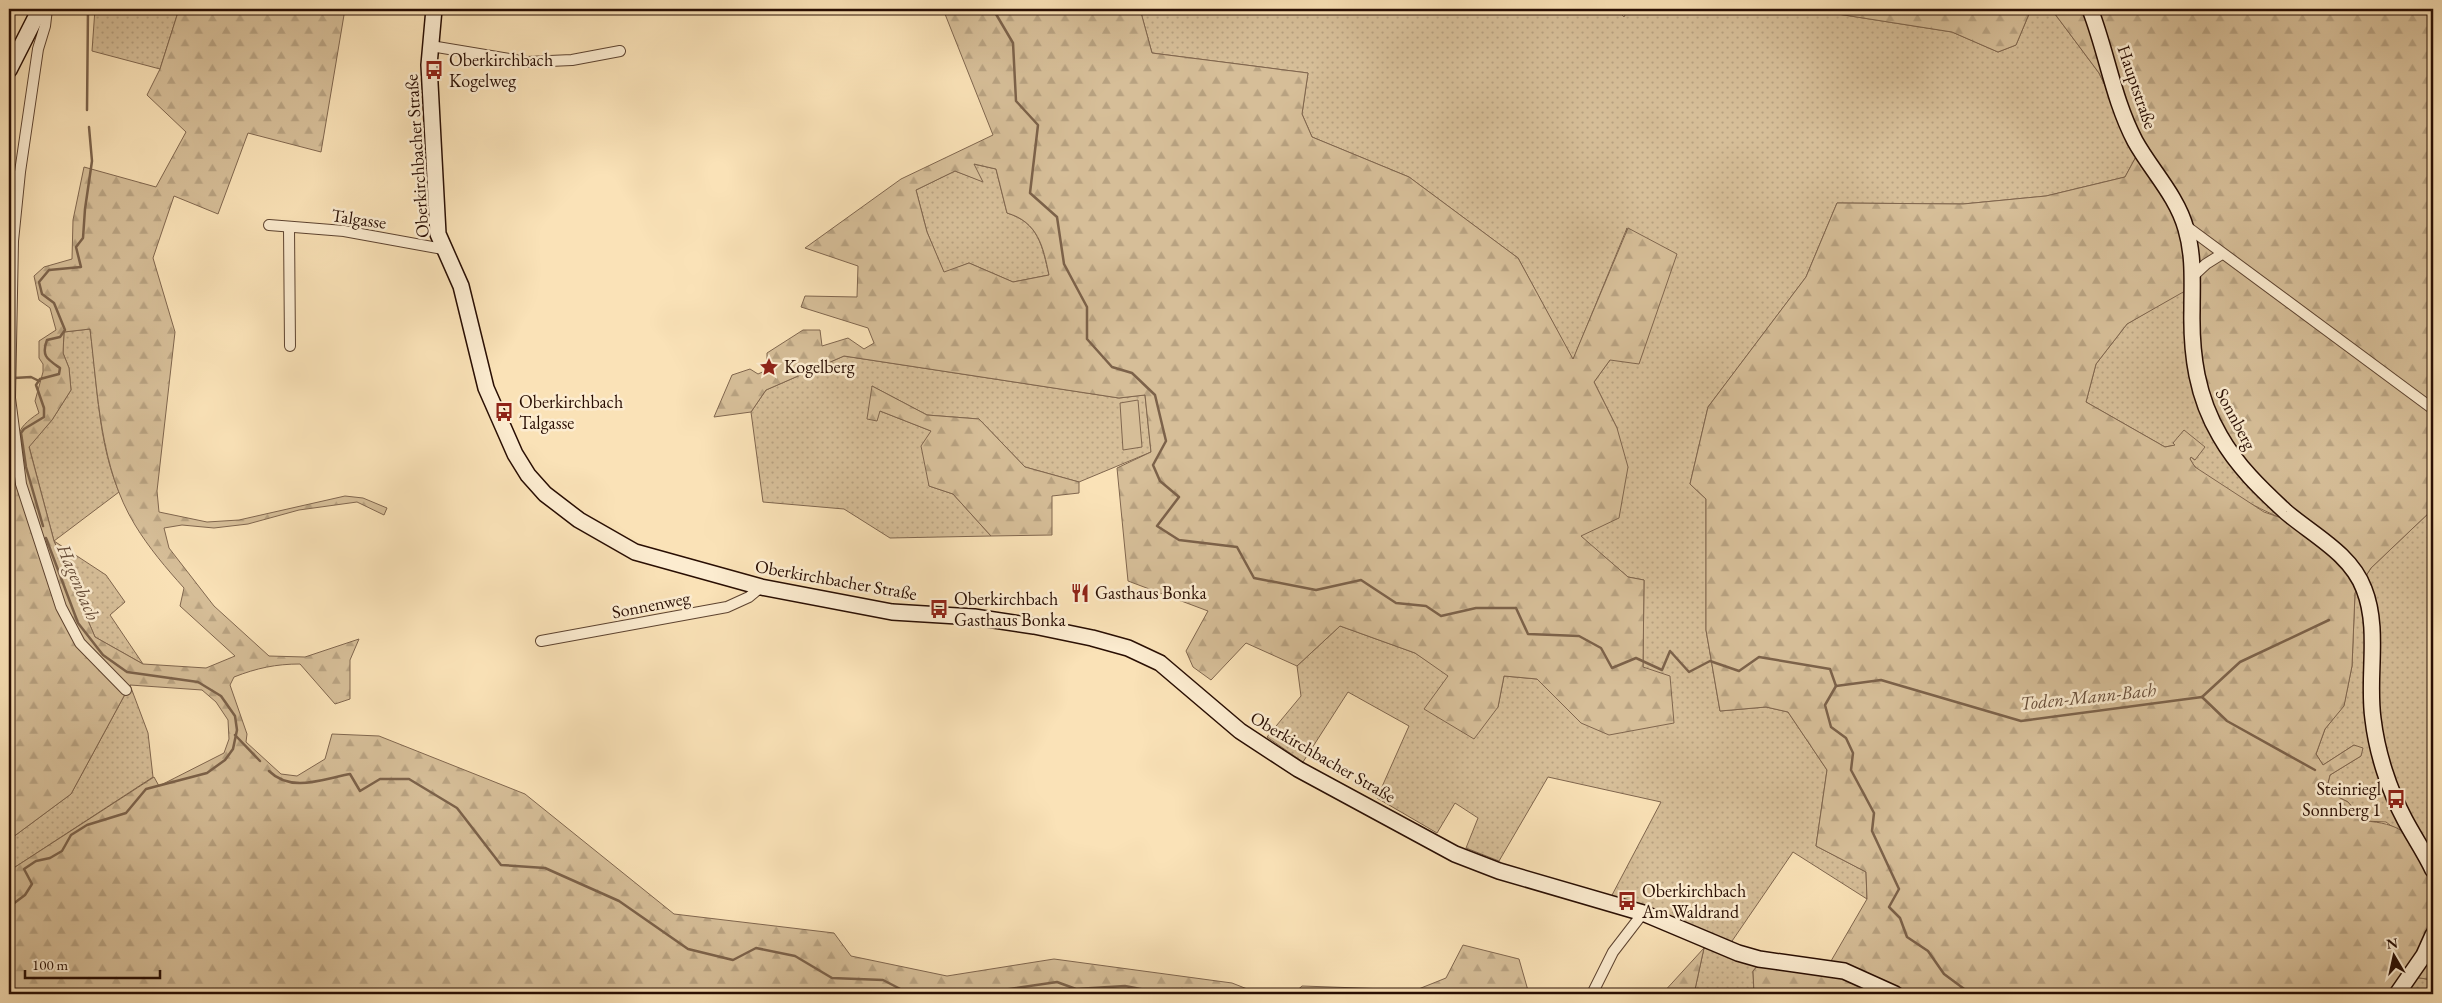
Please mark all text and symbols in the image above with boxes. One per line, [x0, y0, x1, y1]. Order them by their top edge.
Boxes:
street label: Hauptstraße [2112, 42, 2163, 132]
place label: Oberkirchbach Kogelweg [449, 48, 553, 92]
bus stop icon: Oberkirchbach Kogelweg [423, 59, 445, 81]
street label: Oberkirchbacher Straße [399, 73, 434, 239]
street label: Talgasse [330, 203, 388, 234]
place label: Kogelberg [784, 355, 855, 378]
place icon: Kogelberg [758, 356, 780, 378]
street label: Sonnberg [2211, 384, 2262, 454]
place label: Oberkirchbach Talgasse [519, 390, 623, 434]
bus stop icon: Oberkirchbach Talgasse [493, 401, 515, 423]
water label: Hagenbach [51, 539, 106, 624]
street label: Oberkirchbacher Straße [753, 554, 919, 605]
place label: Gasthaus Bonka [1095, 581, 1208, 604]
restaurant icon: Gasthaus Bonka [1069, 582, 1091, 604]
street label: Sonnenweg [610, 586, 692, 623]
place label: Oberkirchbach Gasthaus Bonka [954, 587, 1067, 631]
bus stop icon: Oberkirchbach Gasthaus Bonka [928, 598, 950, 620]
water label: Toden-Mann-Bach [2019, 677, 2157, 716]
street label: Oberkirchbacher Straße [1246, 706, 1400, 808]
place label: Steinriegl Sonnberg 1 [2302, 777, 2381, 821]
bus stop icon: Steinriegl Sonnberg 1 [2385, 788, 2407, 810]
place label: Oberkirchbach Am Waldrand [1641, 879, 1746, 923]
bus stop icon: Oberkirchbach Am Waldrand [1616, 890, 1638, 912]
north arrow [2370, 930, 2420, 980]
text: N [2385, 933, 2400, 953]
scale bar [25, 948, 160, 980]
text: 100 m [32, 955, 69, 974]

